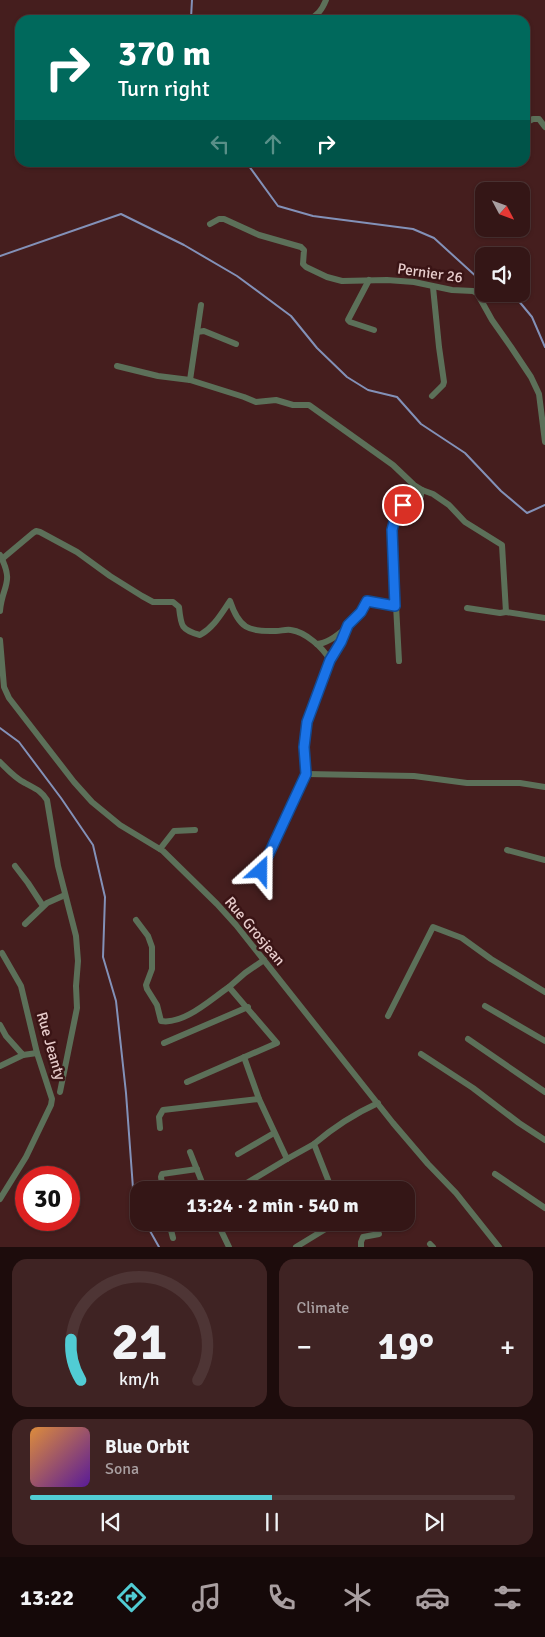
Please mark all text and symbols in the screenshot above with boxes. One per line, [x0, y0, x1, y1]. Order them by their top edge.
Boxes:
text: 370 m [118, 32, 211, 75]
icon: right [35, 35, 100, 100]
text: Turn right [118, 75, 210, 102]
icon: left [206, 130, 234, 158]
icon: ahead [259, 130, 287, 158]
icon: right [312, 130, 340, 158]
north arrow [475, 182, 530, 238]
map controls [475, 182, 530, 302]
button: sound [475, 247, 530, 302]
street label: Pernier 26 [396, 260, 464, 286]
pin [382, 484, 424, 526]
icon: arrive [389, 491, 417, 519]
position arrow [234, 844, 286, 896]
street label: Rue Grosjean [221, 893, 289, 969]
street label: Rue Jeanty [33, 1010, 69, 1082]
speed limit sign: 30 [15, 1166, 80, 1231]
text: 13:24 · 2 min · 540 m [186, 1194, 359, 1218]
text: Climate [297, 1298, 349, 1318]
text: 21 [111, 1310, 167, 1374]
text: 19° [378, 1323, 434, 1370]
text: − [297, 1330, 312, 1364]
text: + [500, 1330, 515, 1364]
text: km/h [119, 1368, 159, 1390]
text: Blue Orbit [105, 1435, 189, 1459]
text: Sona [105, 1459, 139, 1479]
icon: previous [97, 1508, 125, 1536]
icon: pause [258, 1508, 286, 1536]
icon: next [420, 1508, 448, 1536]
icon: directions [114, 1580, 149, 1615]
icon: music [189, 1580, 224, 1615]
icon: phone [264, 1580, 299, 1615]
icon: climate [340, 1580, 375, 1615]
icon: car [415, 1580, 450, 1615]
icon: filters [490, 1580, 525, 1615]
text: 13:22 [20, 1584, 74, 1611]

